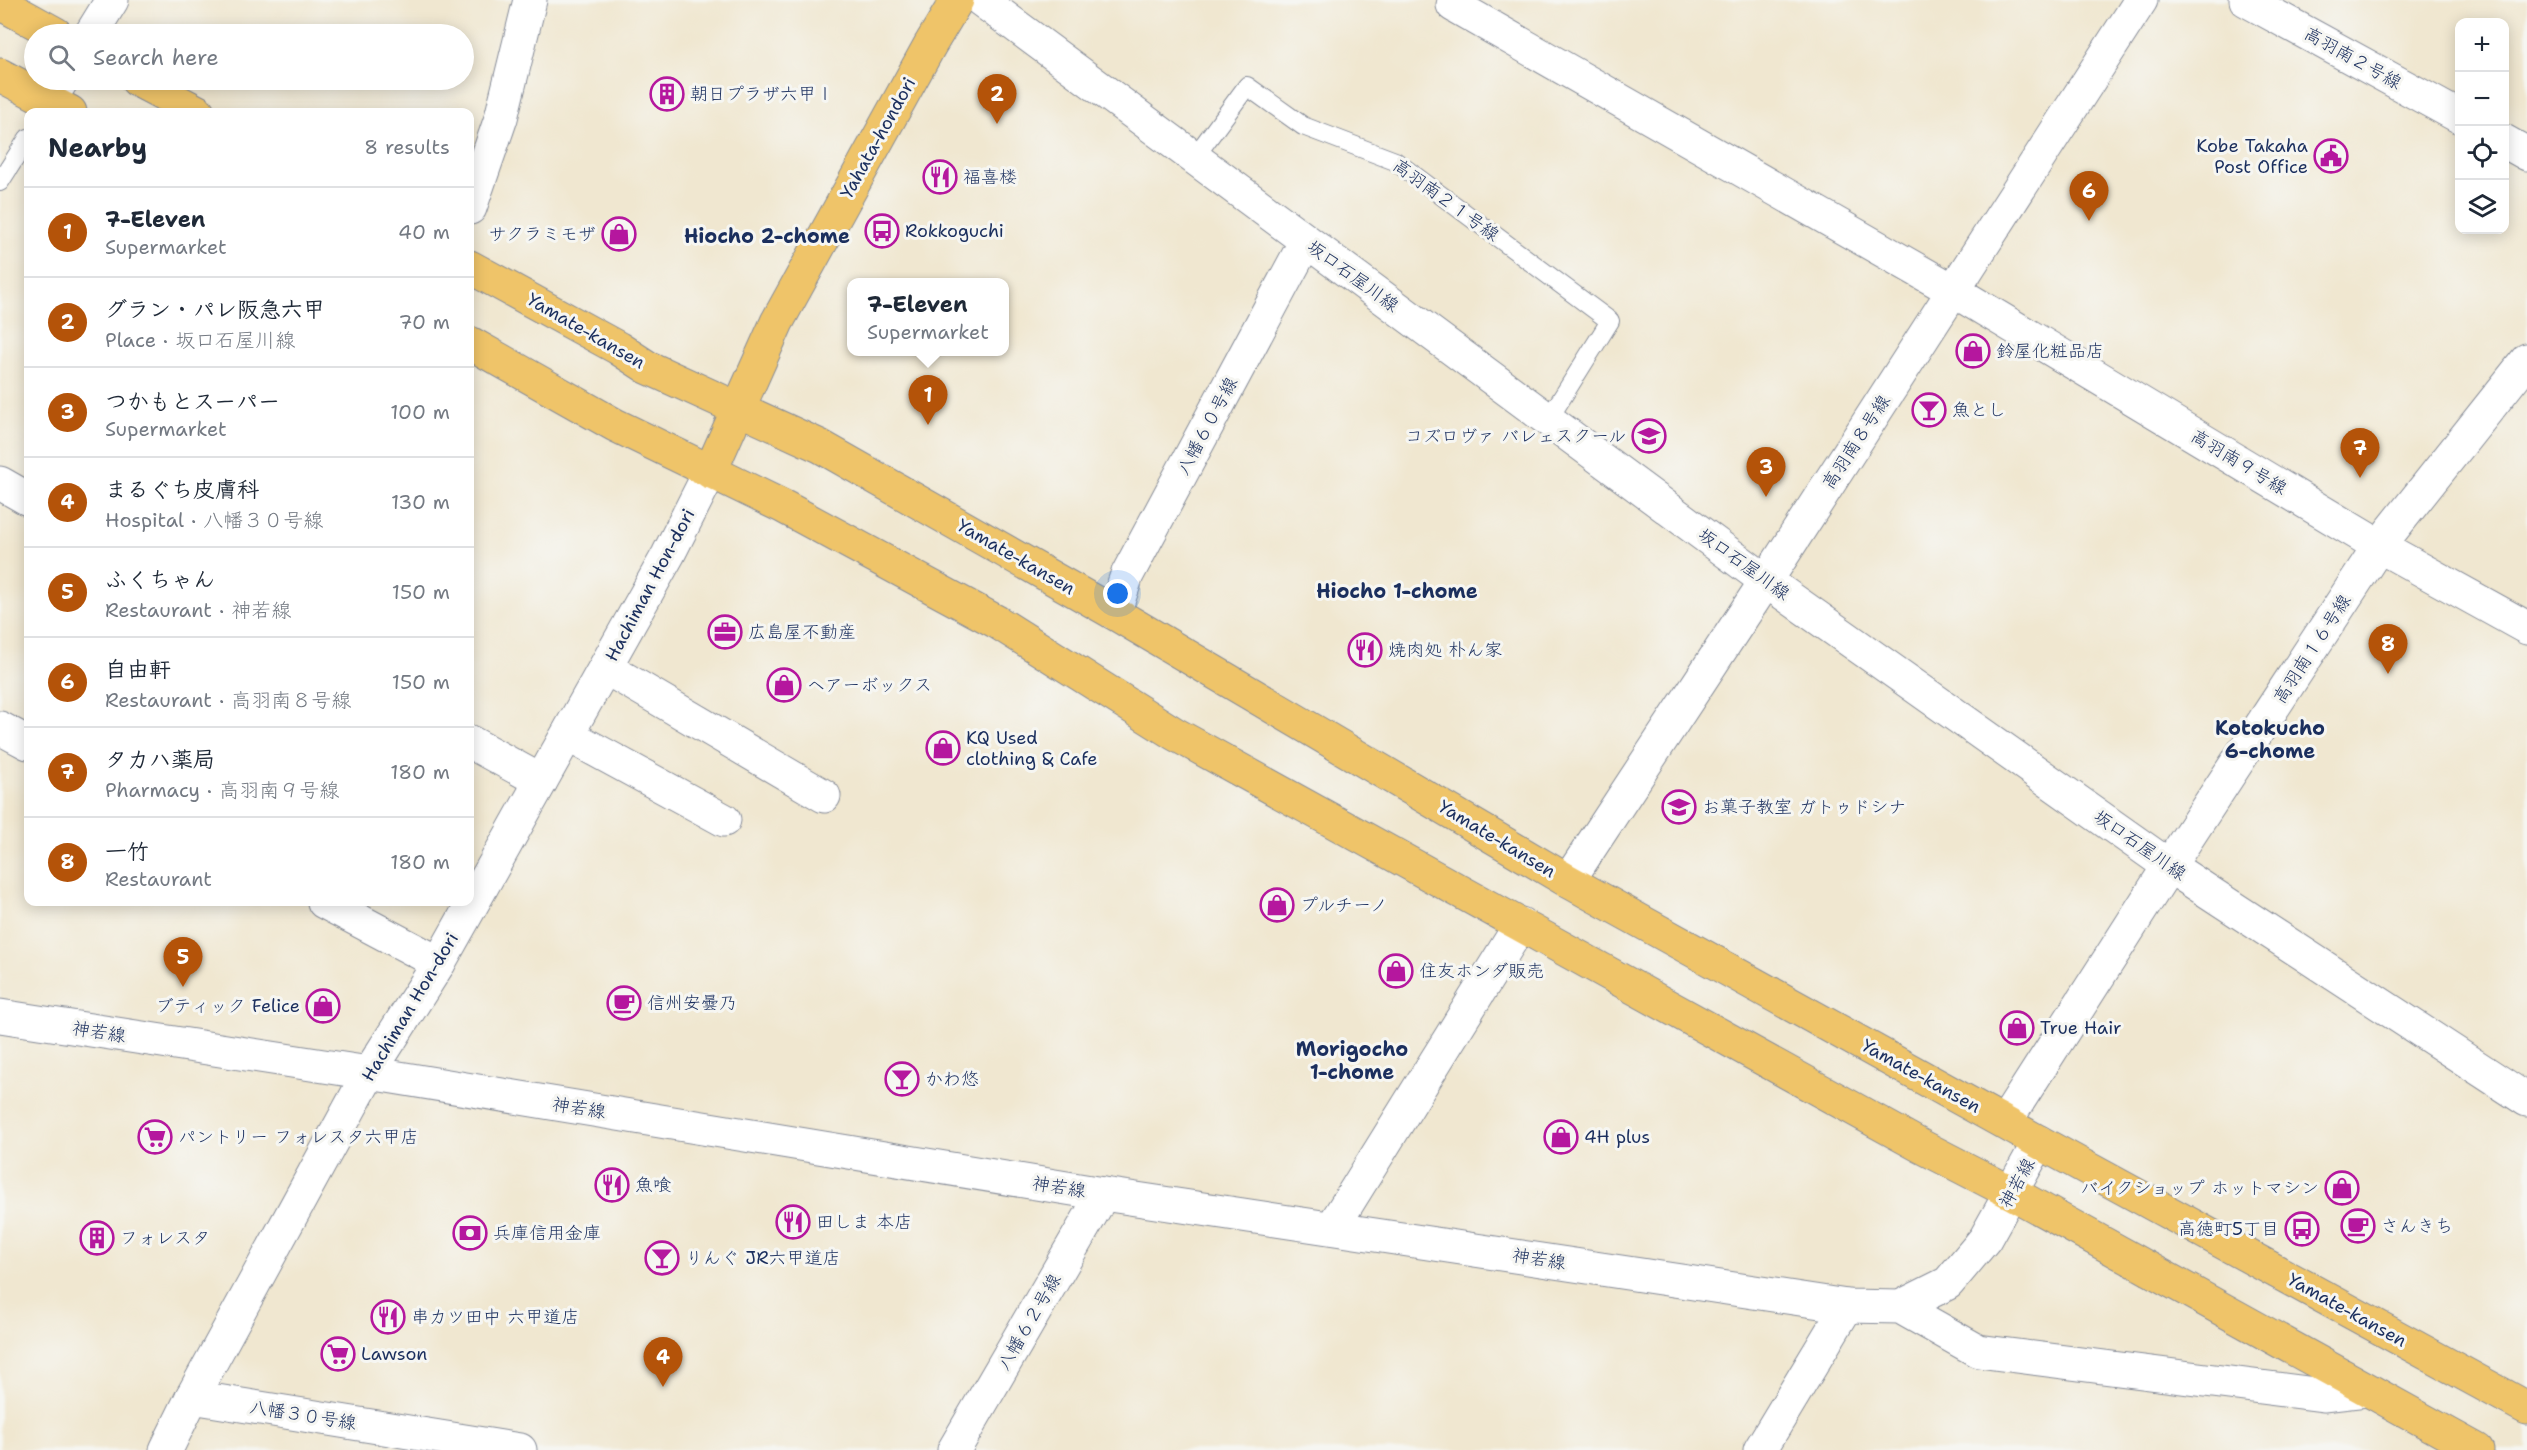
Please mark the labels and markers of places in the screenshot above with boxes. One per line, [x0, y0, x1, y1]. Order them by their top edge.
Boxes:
pin: 2 [978, 74, 1016, 124]
building icon: 朝日プラザ六甲Ⅰ [649, 76, 685, 112]
place label: 朝日プラザ六甲Ⅰ [690, 82, 834, 106]
place label: Kobe Takaha Post Office [2196, 134, 2308, 179]
public building icon: Kobe Takaha Post Office [2313, 138, 2349, 174]
restaurant icon: 福喜楼 [922, 159, 958, 195]
place label: 福喜楼 [963, 165, 1017, 189]
pin: 6 [2070, 172, 2108, 221]
bus stop icon: Rokkoguchi [864, 213, 900, 249]
shop icon: サクラミモザ [601, 216, 637, 252]
place label: Rokkoguchi [905, 219, 1004, 243]
place label: サクラミモザ [489, 222, 596, 246]
shop icon: 鈴屋化粧品店 [1955, 333, 1991, 369]
place label: 鈴屋化粧品店 [1996, 339, 2104, 363]
pin: 1 [908, 376, 948, 425]
bar icon: 魚とし [1911, 392, 1947, 428]
place label: 魚とし [1952, 398, 2006, 422]
school or university icon: コズロヴァ バレェスクール [1631, 418, 1667, 454]
place label: コズロヴァ バレェスクール [1405, 424, 1626, 448]
pin: 7 [2340, 428, 2380, 478]
pin: 3 [1746, 448, 1786, 497]
office icon: 広島屋不動産 [707, 614, 743, 650]
place label: 広島屋不動産 [748, 620, 856, 644]
pin: 8 [2368, 624, 2408, 674]
restaurant icon: 焼肉処 朴ん家 [1347, 632, 1383, 668]
place label: 焼肉処 朴ん家 [1388, 638, 1502, 662]
shop icon: ヘアーボックス [766, 667, 802, 703]
place label: ヘアーボックス [807, 673, 932, 697]
place label: KQ Used clothing & Cafe [966, 726, 1097, 771]
shop icon: KQ Used clothing & Cafe [925, 730, 961, 766]
school or university icon: お菓子教室 ガトゥドシナ [1661, 789, 1697, 825]
place label: お菓子教室 ガトゥドシナ [1702, 795, 1906, 819]
shop icon: プルチーノ [1259, 887, 1295, 923]
place label: プルチーノ [1300, 893, 1387, 917]
pin: 5 [164, 938, 202, 987]
shop icon: 住友ホンダ販売 [1378, 953, 1414, 989]
place label: 住友ホンダ販売 [1419, 959, 1544, 983]
cafe icon: 信州安曇乃 [606, 985, 642, 1021]
shop icon: ブティック Felice [305, 988, 341, 1024]
place label: 信州安曇乃 [647, 991, 737, 1015]
place label: ブティック Felice [156, 994, 300, 1018]
shop icon: True Hair [1999, 1010, 2035, 1046]
place label: True Hair [2040, 1016, 2121, 1040]
bar icon: かわ悠 [884, 1061, 920, 1097]
place label: かわ悠 [925, 1067, 979, 1091]
supermarket icon: パントリー フォレスタ六甲店 [137, 1119, 173, 1155]
shop icon: 4H plus [1543, 1119, 1579, 1155]
place label: パントリー フォレスタ六甲店 [178, 1125, 419, 1149]
place label: 4H plus [1584, 1125, 1650, 1149]
restaurant icon: 魚喰 [594, 1167, 630, 1203]
shop icon: バイクショップ ホットマシン [2324, 1170, 2360, 1206]
place label: 魚喰 [635, 1173, 671, 1197]
place label: バイクショップ ホットマシン [2080, 1176, 2319, 1200]
restaurant icon: 田しま 本店 [775, 1204, 811, 1240]
cafe icon: さんきち [2340, 1208, 2376, 1244]
place label: 田しま 本店 [816, 1210, 912, 1234]
bus stop icon: 高徳町5丁目 [2284, 1211, 2320, 1247]
place label: さんきち [2381, 1214, 2453, 1238]
bank icon: 兵庫信用金庫 [452, 1215, 488, 1251]
place label: 高徳町5丁目 [2178, 1217, 2279, 1241]
building icon: フォレスタ [79, 1220, 115, 1256]
place label: 兵庫信用金庫 [493, 1221, 601, 1245]
place label: フォレスタ [120, 1226, 210, 1250]
bar icon: りんぐ JR六甲道店 [644, 1240, 680, 1276]
place label: りんぐ JR六甲道店 [685, 1246, 841, 1270]
restaurant icon: 串カツ田中 六甲道店 [370, 1299, 406, 1335]
place label: 串カツ田中 六甲道店 [411, 1305, 579, 1329]
supermarket icon: Lawson [320, 1336, 356, 1372]
pin: 4 [644, 1338, 682, 1387]
place label: Lawson [361, 1342, 427, 1366]

